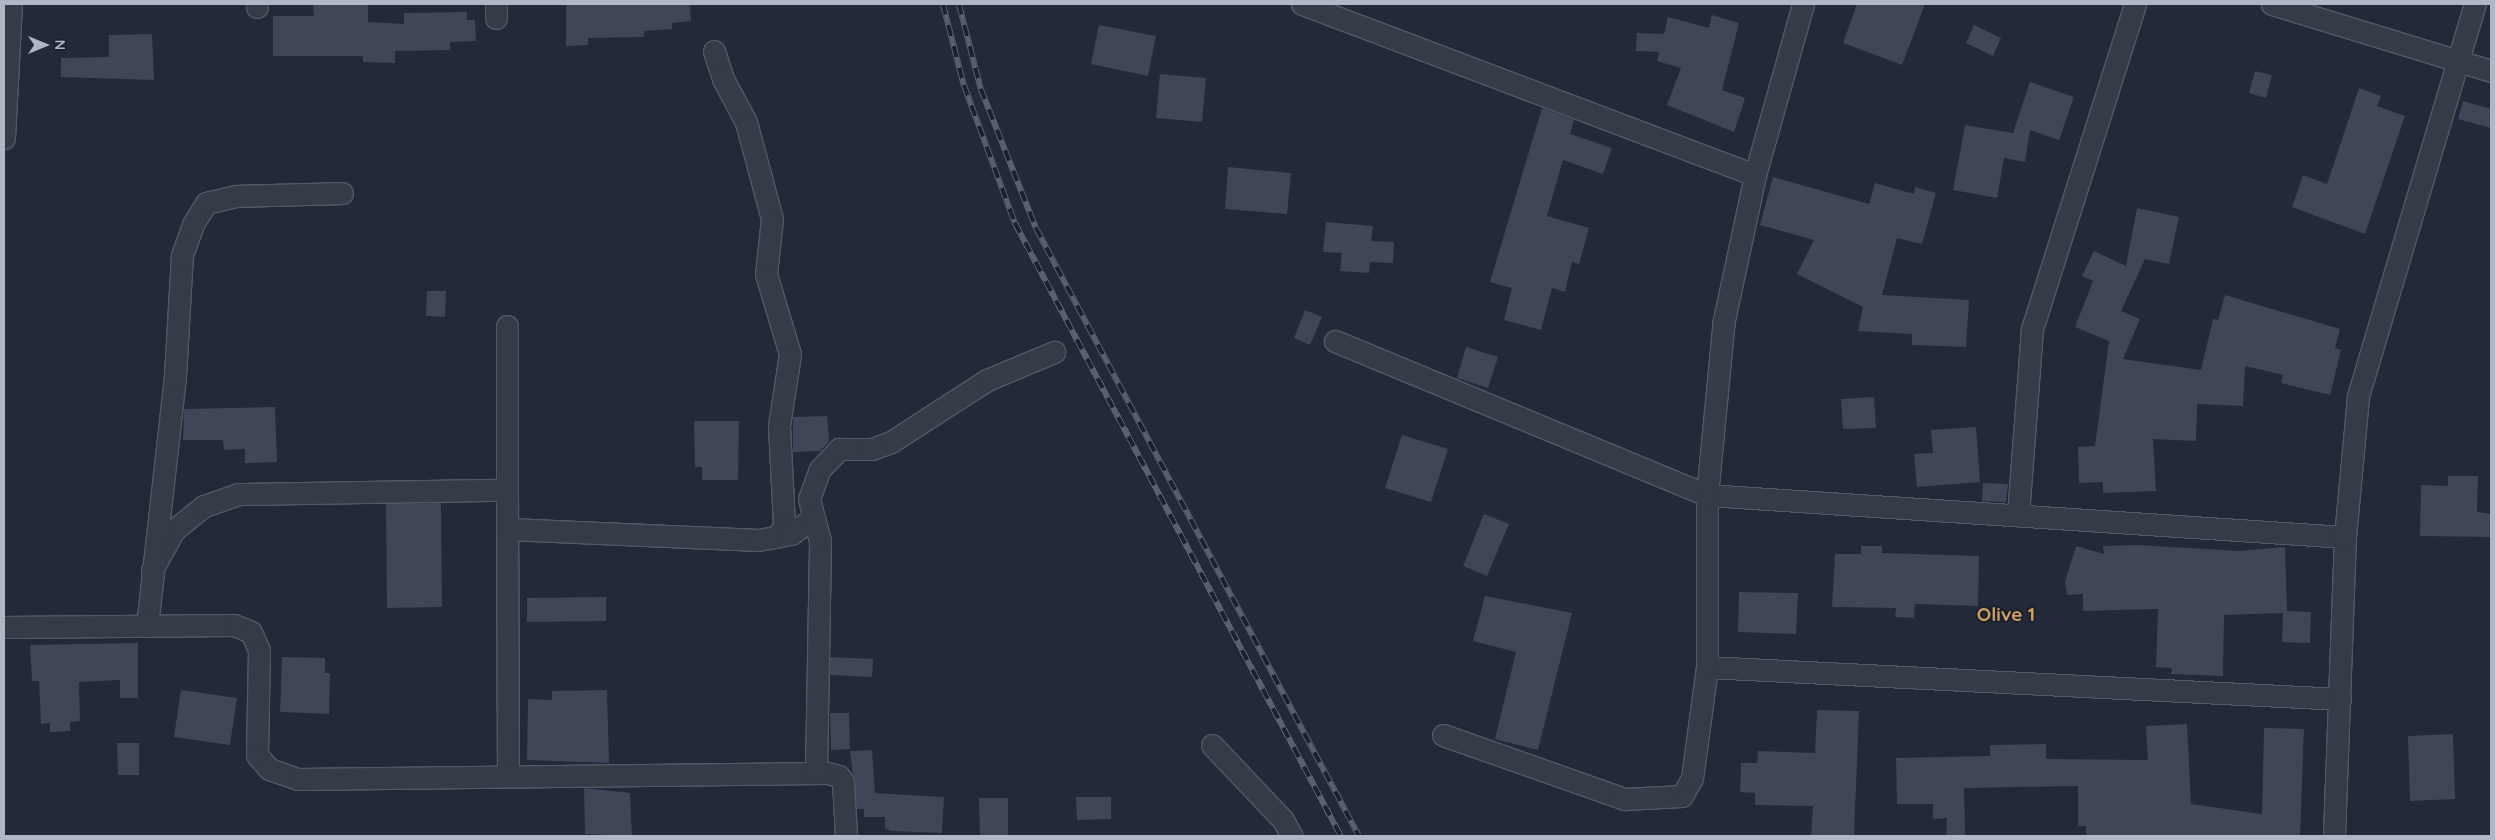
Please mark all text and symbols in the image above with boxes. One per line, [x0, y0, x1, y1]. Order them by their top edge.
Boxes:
north arrow [20, 20, 70, 70]
text: N [51, 40, 69, 50]
district label: Olive 1 [1977, 604, 2035, 626]

